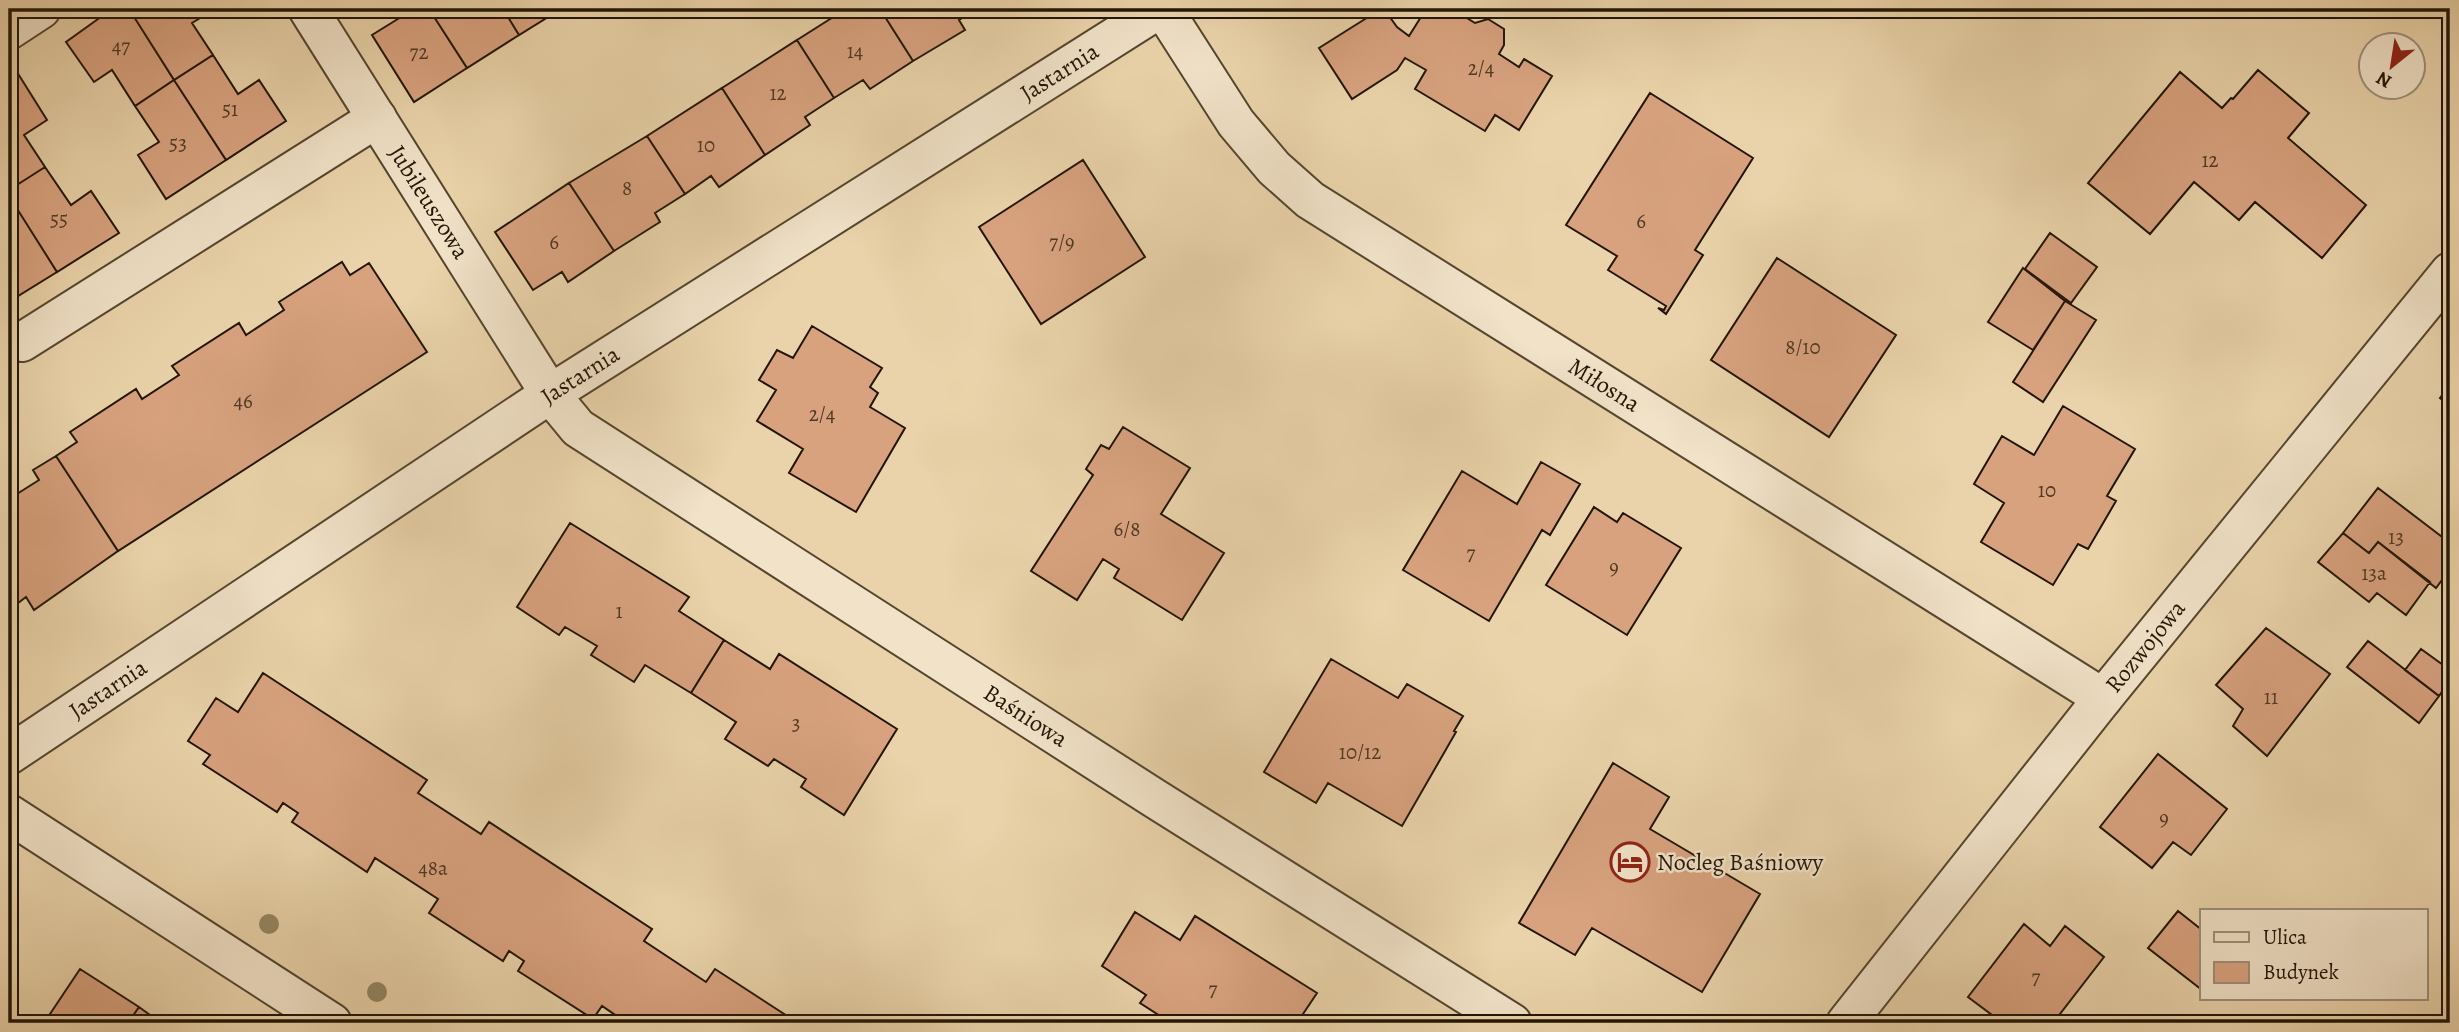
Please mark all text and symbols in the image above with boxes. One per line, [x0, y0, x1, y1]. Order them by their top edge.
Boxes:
house number: 47 [112, 32, 130, 60]
north arrow [2358, 32, 2428, 102]
street label: Jastarnia [1014, 35, 1106, 109]
house number: 14 [847, 37, 863, 65]
house number: 72 [410, 38, 428, 66]
house number: 2/4 [1468, 54, 1494, 82]
text: N [2371, 65, 2396, 95]
house number: 12 [769, 79, 787, 107]
house number: 51 [222, 95, 238, 123]
house number: 53 [169, 129, 187, 157]
house number: 10 [697, 131, 715, 159]
street label: Jubileuszowa [382, 139, 478, 266]
house number: 12 [2201, 146, 2219, 174]
house number: 8 [622, 174, 632, 202]
house number: 55 [50, 205, 68, 233]
house number: 6 [1636, 207, 1646, 235]
house number: 6 [549, 228, 559, 256]
house number: 7/9 [1049, 228, 1075, 256]
house number: 8/10 [1785, 333, 1821, 361]
street label: Jastarnia [534, 338, 626, 412]
street label: Miłosna [1562, 350, 1647, 420]
house number: 46 [233, 387, 253, 415]
house number: 2/4 [809, 400, 835, 428]
house number: 10 [2038, 476, 2056, 504]
house number: 6/8 [1114, 515, 1140, 543]
house number: 13 [2388, 523, 2404, 551]
house number: 7 [1467, 539, 1476, 567]
house number: 9 [1609, 553, 1619, 581]
house number: 13a [2361, 559, 2387, 587]
street label: Rozwojowa [2098, 593, 2193, 699]
house number: 1 [615, 597, 623, 625]
street label: Jastarnia [63, 651, 154, 727]
street label: Baśniowa [977, 677, 1075, 755]
house number: 11 [2264, 683, 2278, 711]
house number: 3 [792, 709, 800, 737]
house number: 10/12 [1339, 738, 1381, 766]
house number: 9 [2159, 804, 2169, 832]
hotel icon: Nocleg Baśniowy [1609, 841, 1651, 883]
place label: Nocleg Baśniowy [1657, 846, 1824, 878]
house number: 48a [418, 854, 448, 882]
legend [2200, 909, 2428, 1000]
text: Ulica [2263, 923, 2307, 951]
text: Budynek [2263, 958, 2339, 986]
house number: 7 [2032, 963, 2041, 991]
house number: 7 [1209, 975, 1218, 1003]

